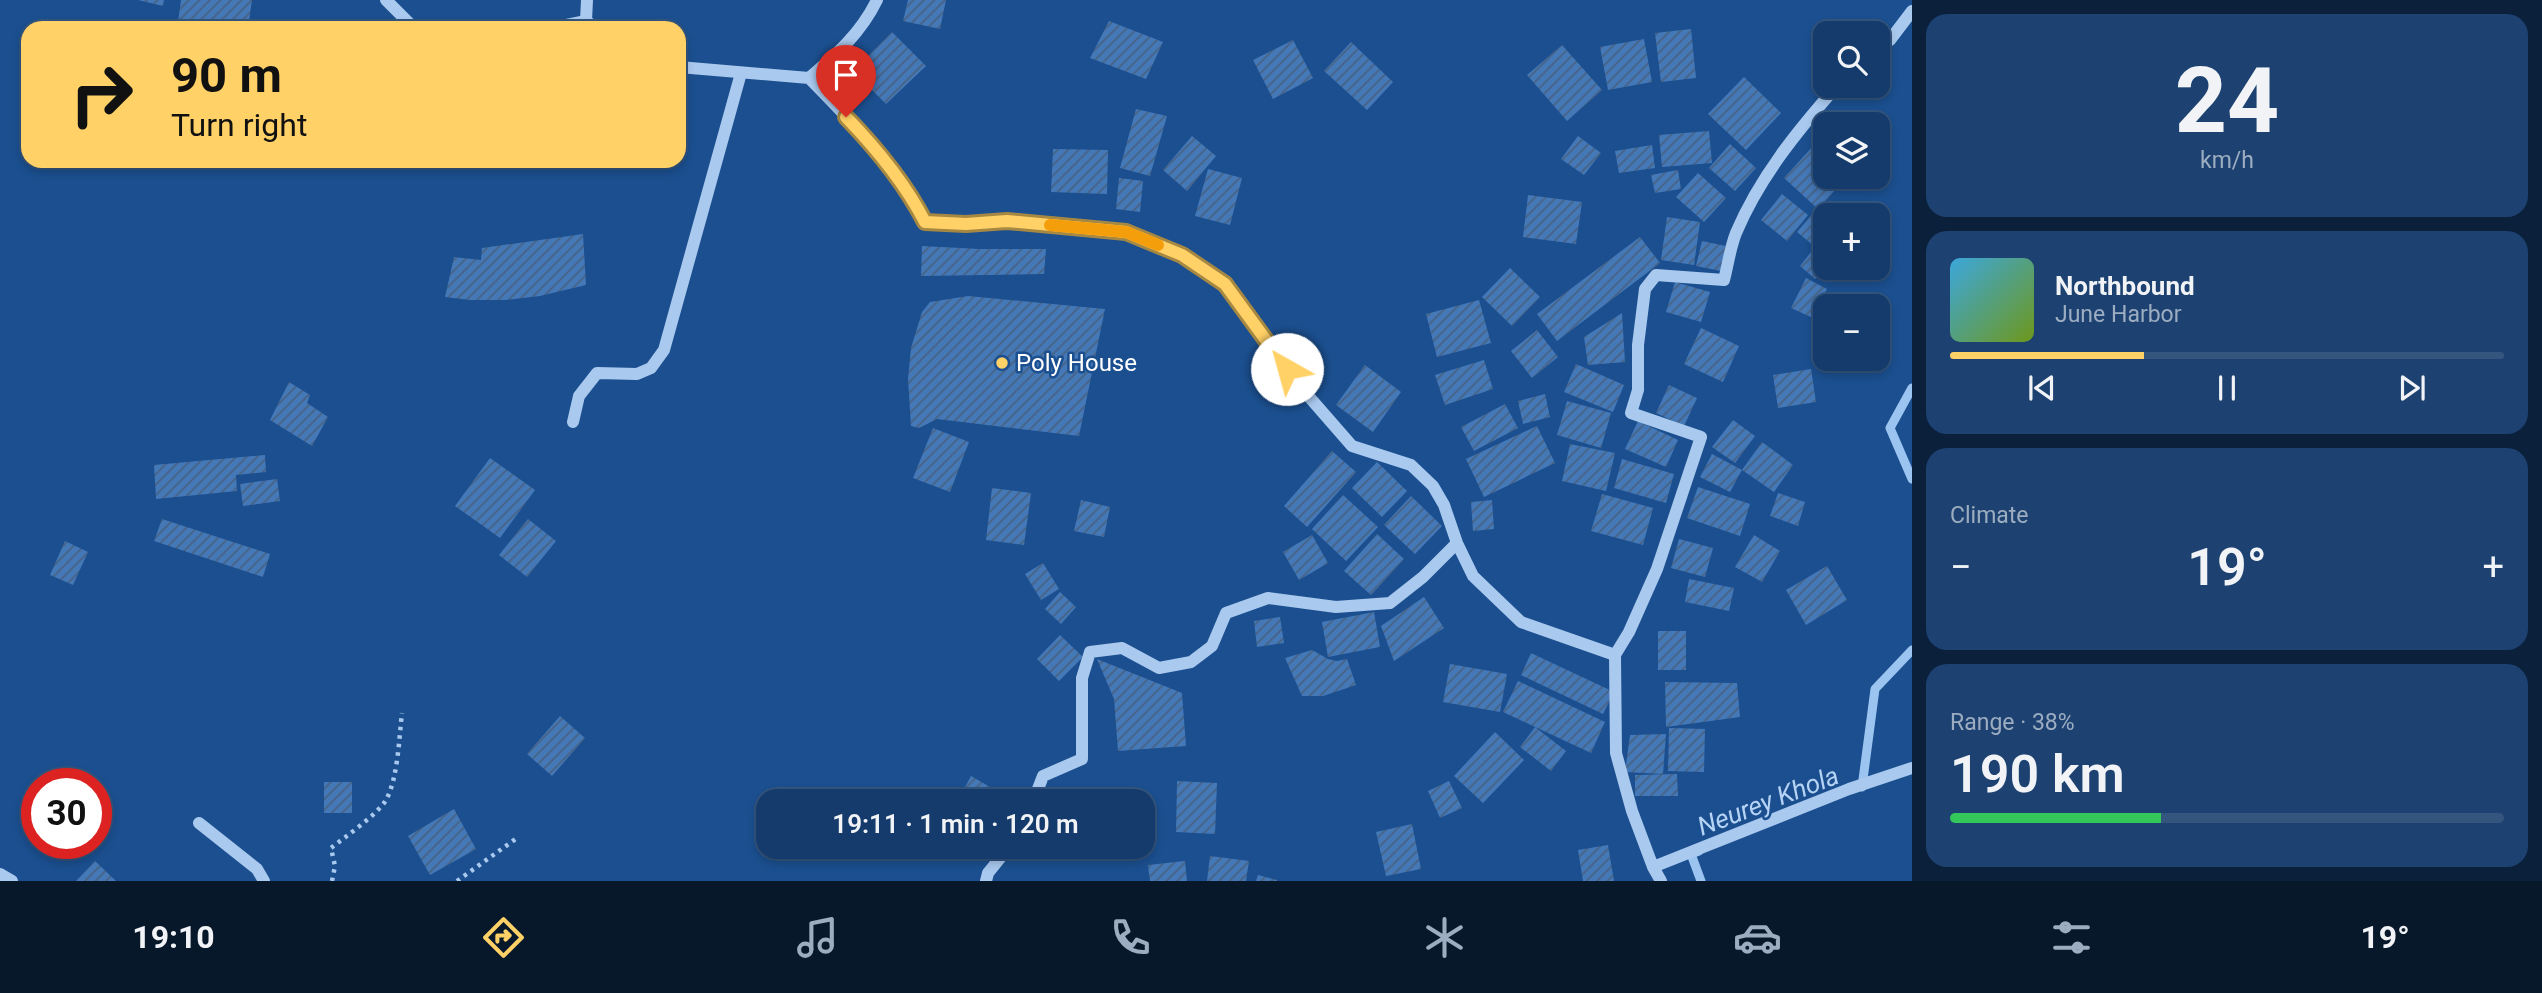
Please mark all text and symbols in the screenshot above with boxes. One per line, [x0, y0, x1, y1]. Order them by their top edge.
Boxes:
map controls [1813, 21, 1890, 371]
button: search [1813, 21, 1890, 98]
pin [816, 45, 876, 117]
text: 90 m [171, 47, 282, 104]
text: 24 [2175, 48, 2279, 154]
icon: right [56, 49, 147, 140]
icon: arrive [827, 56, 865, 94]
text: Turn right [171, 106, 307, 144]
button: layers [1813, 112, 1890, 189]
text: km/h [2200, 147, 2254, 174]
button: + [1813, 203, 1890, 280]
text: Northbound [2055, 271, 2195, 301]
button: − [1813, 294, 1890, 371]
text: June Harbor [2055, 301, 2182, 328]
position arrow [1250, 332, 1324, 406]
place label: Poly House [1016, 349, 1137, 377]
marker: Poly House [994, 355, 1010, 371]
icon: previous [2023, 369, 2061, 407]
icon: pause [2208, 369, 2246, 407]
icon: next [2393, 369, 2431, 407]
text: Climate [1950, 502, 2029, 529]
text: 19° [2187, 537, 2267, 598]
text: − [1950, 545, 1972, 589]
text: + [2482, 545, 2504, 589]
text: Range · 38% [1950, 709, 2075, 736]
text: 190 km [1950, 744, 2125, 805]
water label: Neurey Khola [1693, 760, 1843, 842]
speed limit sign: 30 [21, 768, 112, 859]
text: 19:11 · 1 min · 120 m [832, 809, 1079, 839]
icon: directions [479, 913, 528, 962]
icon: music [793, 913, 842, 962]
icon: phone [1106, 913, 1155, 962]
icon: climate [1420, 913, 1469, 962]
icon: car [1733, 913, 1782, 962]
icon: filters [2047, 913, 2096, 962]
text: 19:10 [132, 918, 215, 956]
text: 19° [2360, 918, 2410, 956]

